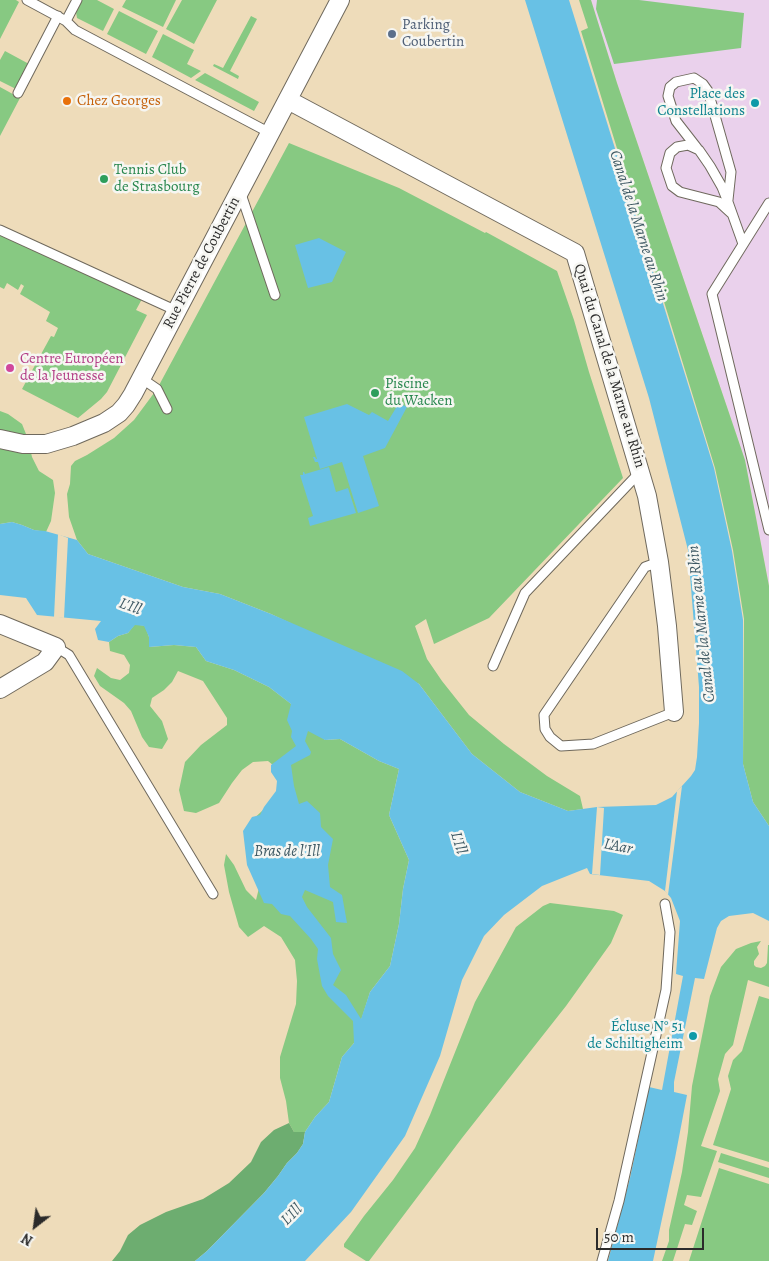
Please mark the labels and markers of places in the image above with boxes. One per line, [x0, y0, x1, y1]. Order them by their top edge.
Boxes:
place label: Parking Coubertin [402, 16, 464, 51]
marker: Parking Coubertin [386, 28, 398, 40]
place label: Place des Constellations [657, 85, 745, 120]
place label: Chez Georges [77, 92, 161, 110]
marker: Chez Georges [61, 95, 73, 107]
marker: Place des Constellations [749, 97, 761, 109]
place label: Tennis Club de Strasbourg [114, 161, 200, 196]
marker: Tennis Club de Strasbourg [98, 173, 110, 185]
place label: Centre Européen de la Jeunesse [20, 350, 124, 385]
marker: Centre Européen de la Jeunesse [4, 362, 16, 374]
place label: Piscine du Wacken [385, 375, 452, 410]
marker: Piscine du Wacken [369, 387, 381, 399]
place label: Écluse N° 51 de Schiltigheim [587, 1018, 683, 1053]
marker: Écluse N° 51 de Schiltigheim [687, 1030, 699, 1042]

